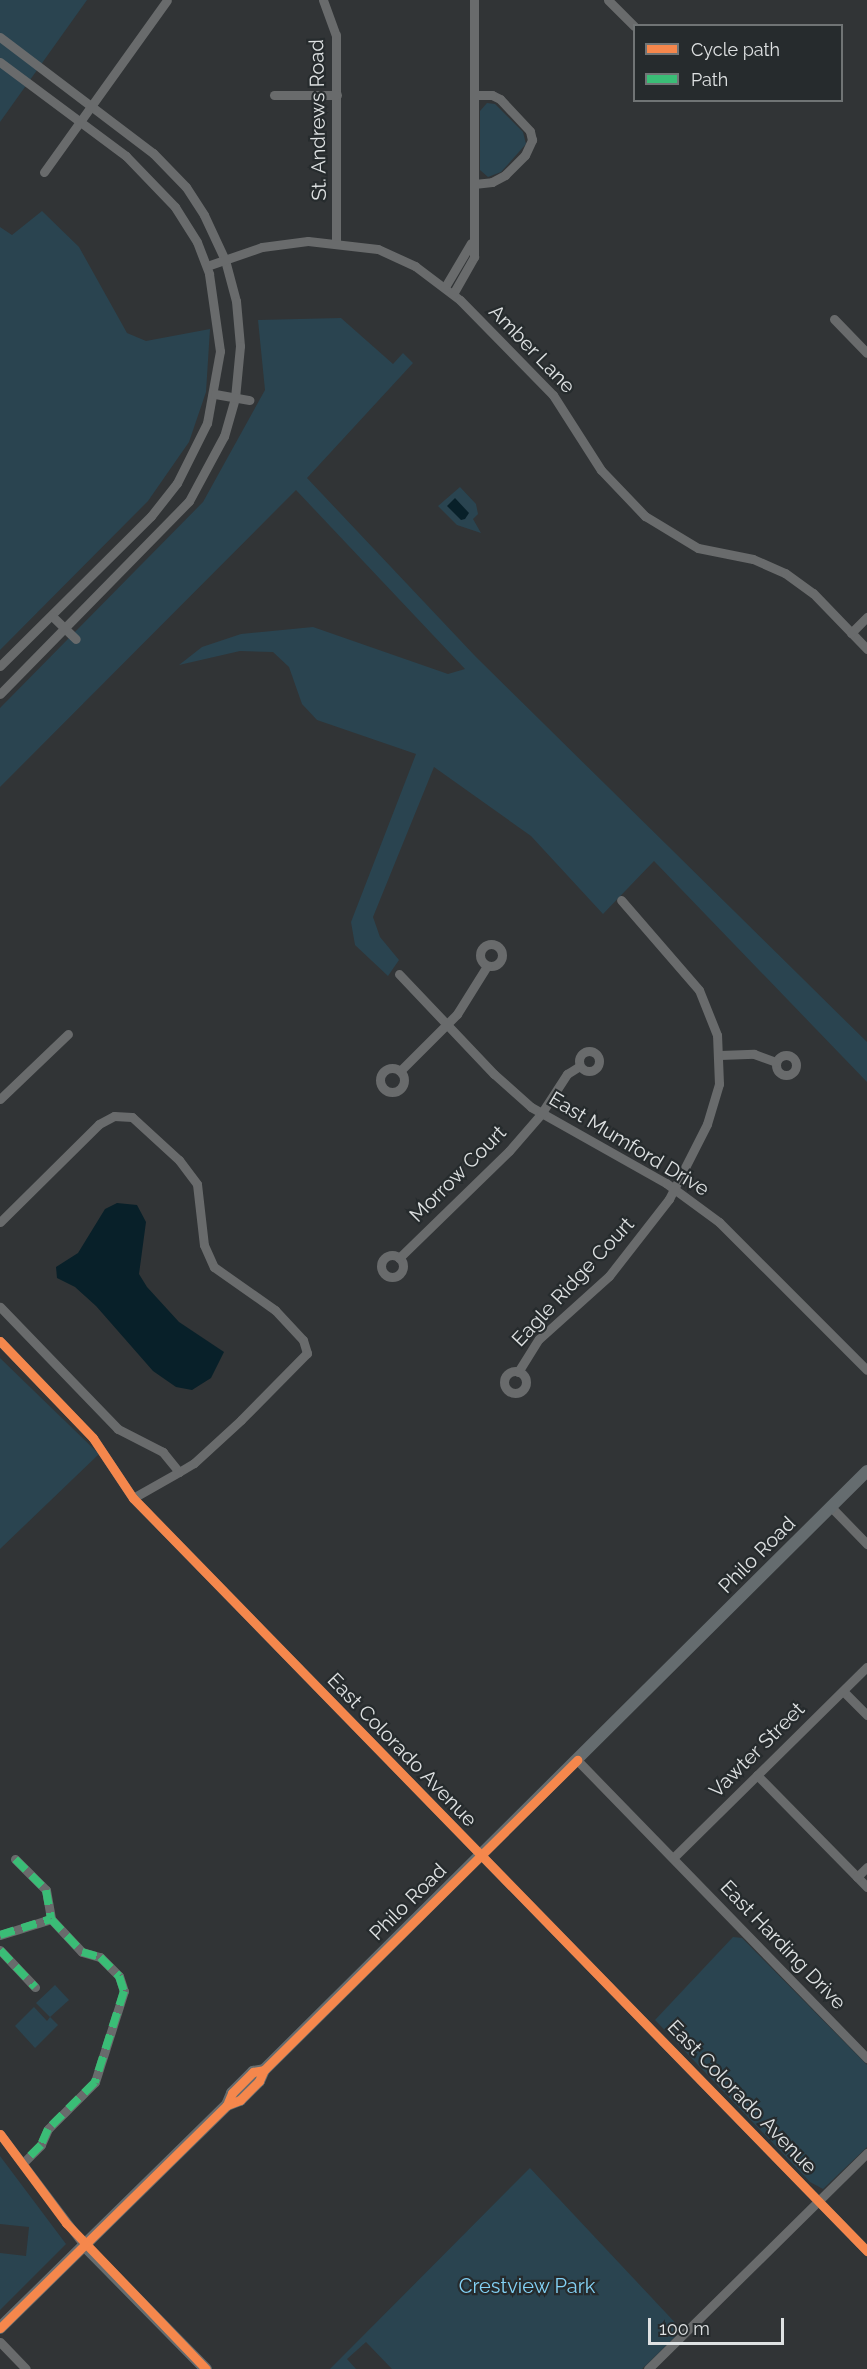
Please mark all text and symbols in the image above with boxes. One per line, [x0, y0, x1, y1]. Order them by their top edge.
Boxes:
legend [633, 24, 843, 102]
street label: St. Andrews Road [305, 39, 331, 201]
text: Cycle path [691, 39, 780, 60]
text: Path [691, 69, 728, 90]
street label: Amber Lane [484, 300, 580, 398]
street label: East Mumford Drive [545, 1087, 713, 1201]
street label: Morrow Court [405, 1121, 511, 1227]
street label: Eagle Ridge Court [507, 1212, 639, 1352]
street label: Philo Road [714, 1512, 800, 1598]
street label: East Colorado Avenue [322, 1668, 482, 1832]
street label: Vawter Street [704, 1697, 810, 1803]
street label: Philo Road [365, 1859, 451, 1945]
street label: East Harding Drive [715, 1875, 851, 2015]
street label: East Colorado Avenue [662, 2015, 822, 2179]
park label: Crestview Park [458, 2274, 596, 2298]
scale bar [651, 2306, 788, 2344]
text: 100 m [659, 2318, 710, 2339]

